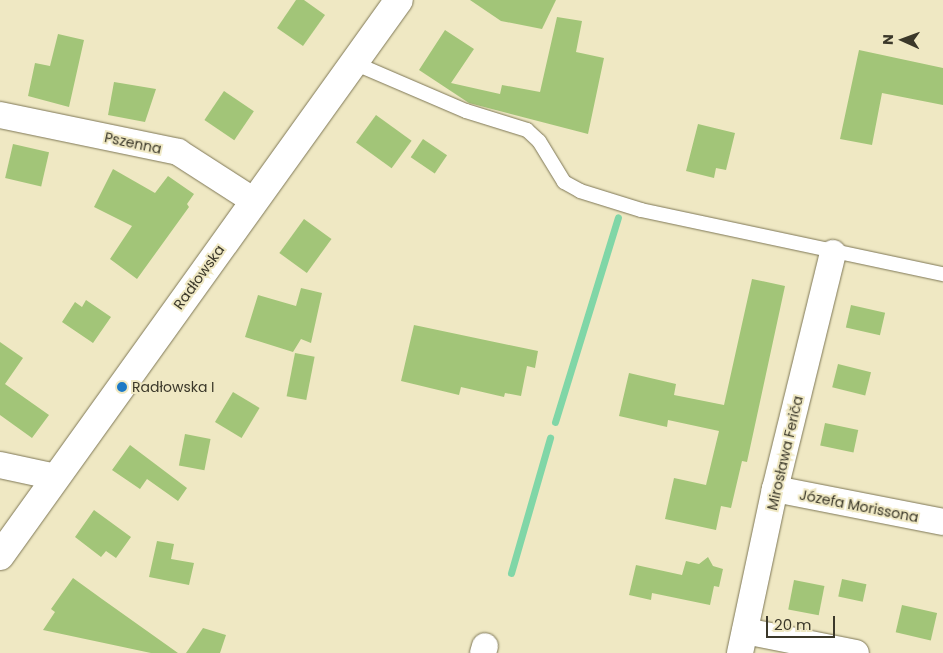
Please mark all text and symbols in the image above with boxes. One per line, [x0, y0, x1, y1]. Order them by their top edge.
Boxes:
north arrow [878, 15, 928, 65]
text: N [878, 34, 898, 45]
street label: Pszenna [103, 129, 163, 157]
street label: Radłowska [170, 242, 228, 312]
place label: Radłowska I [132, 379, 215, 395]
marker: Radłowska I [116, 381, 128, 393]
street label: Mirosława Feriča [764, 394, 806, 512]
street label: Józefa Morissona [798, 486, 920, 526]
scale bar [768, 606, 837, 638]
text: 20 m [774, 614, 812, 635]

